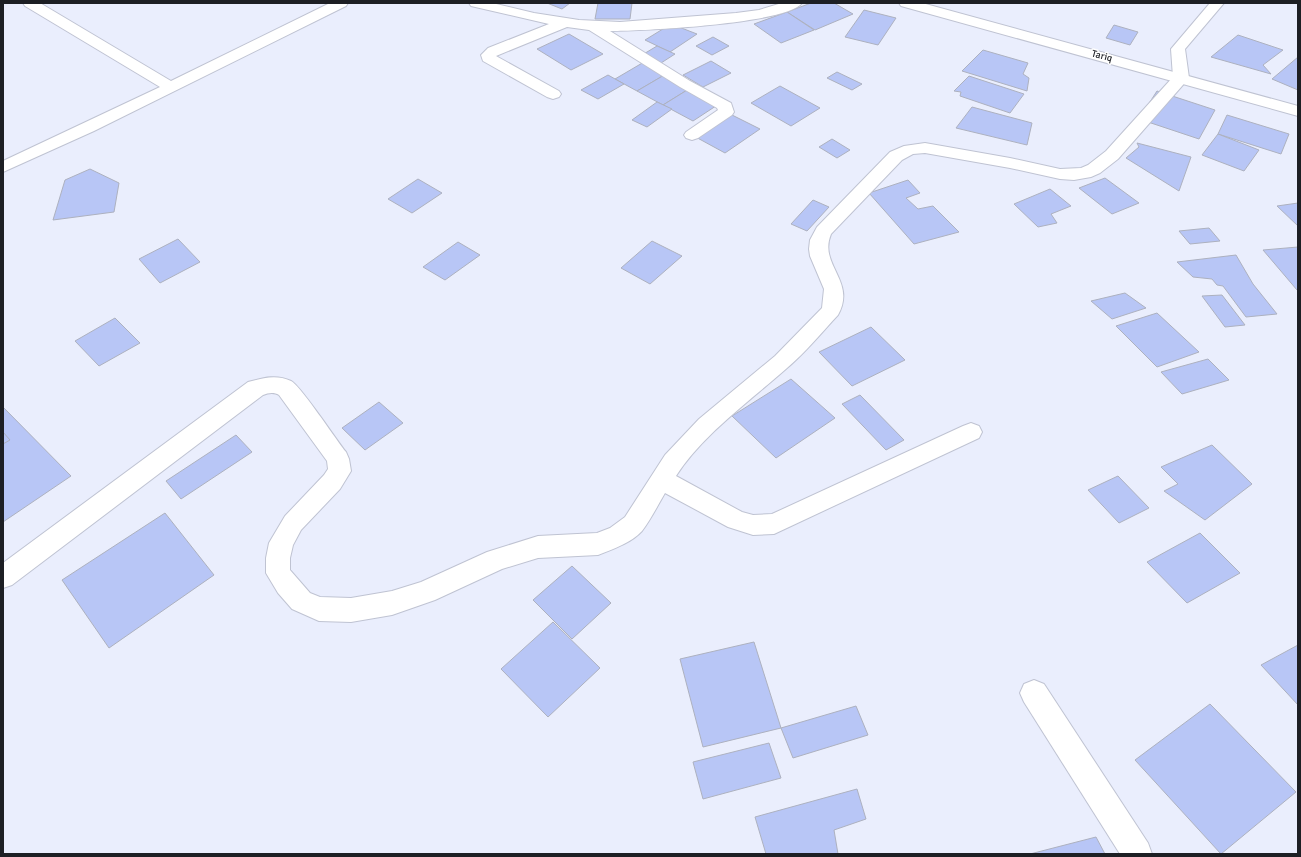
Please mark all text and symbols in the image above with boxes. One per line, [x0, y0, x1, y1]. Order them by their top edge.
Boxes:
street label: Tariq [1090, 47, 1114, 65]

